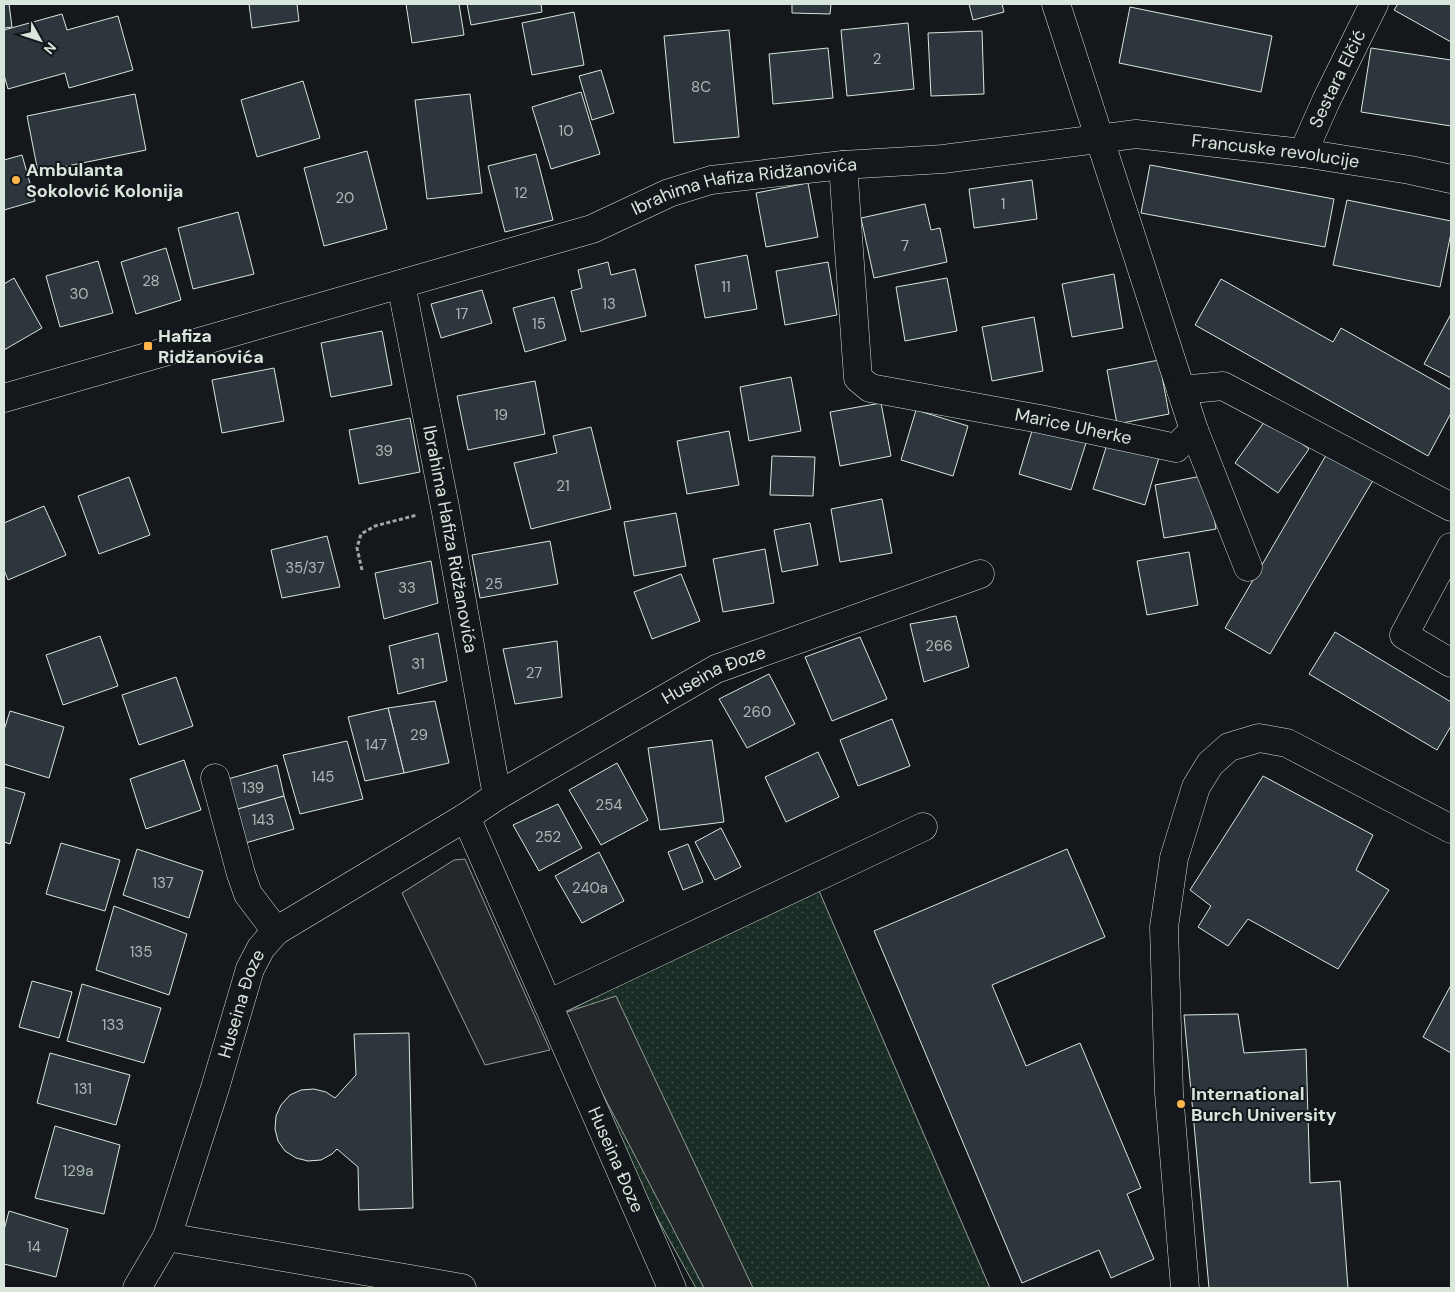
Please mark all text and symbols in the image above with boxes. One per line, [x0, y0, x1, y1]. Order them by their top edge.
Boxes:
north arrow [15, 15, 65, 65]
street label: Sestara Elčić [1304, 25, 1372, 132]
text: N [40, 39, 60, 58]
house number: 2 [873, 49, 881, 69]
house number: 8C [691, 77, 711, 97]
house number: 10 [559, 121, 573, 141]
street label: Francuske revolucije [1190, 128, 1361, 174]
street label: Ibrahima Hafiza Ridžanovića [627, 152, 858, 221]
place label: Ambulanta Sokolović Kolonija [26, 158, 183, 203]
marker: Ambulanta Sokolović Kolonija [10, 174, 22, 186]
house number: 12 [514, 183, 528, 203]
house number: 20 [336, 188, 354, 208]
house number: 1 [1001, 194, 1005, 214]
house number: 7 [901, 236, 909, 256]
house number: 28 [142, 271, 160, 291]
house number: 11 [721, 277, 731, 297]
house number: 30 [69, 284, 89, 304]
house number: 13 [602, 294, 616, 314]
house number: 17 [456, 304, 468, 324]
house number: 15 [532, 314, 546, 334]
place label: Hafiza Ridžanovića [158, 324, 264, 369]
marker: Hafiza Ridžanovića [142, 340, 154, 352]
street label: Marice Uherke [1013, 403, 1134, 450]
house number: 19 [494, 405, 508, 425]
street label: Ibrahima Hafiza Ridžanovića [417, 423, 483, 655]
house number: 39 [375, 441, 393, 461]
house number: 21 [556, 476, 570, 496]
house number: 35/37 [285, 558, 325, 578]
house number: 25 [485, 574, 503, 594]
house number: 33 [398, 578, 416, 598]
house number: 266 [925, 636, 953, 656]
street label: Huseina Đoze [657, 640, 769, 710]
house number: 31 [411, 654, 425, 674]
house number: 27 [526, 663, 542, 683]
house number: 260 [743, 702, 771, 722]
house number: 29 [410, 725, 428, 745]
house number: 147 [365, 735, 387, 755]
house number: 145 [312, 767, 334, 787]
house number: 139 [242, 778, 264, 798]
house number: 254 [596, 795, 622, 815]
house number: 143 [252, 810, 274, 830]
house number: 252 [535, 827, 561, 847]
house number: 137 [152, 873, 174, 893]
house number: 240a [572, 878, 608, 898]
house number: 135 [130, 942, 152, 962]
street label: Huseina Đoze [212, 945, 270, 1061]
house number: 133 [102, 1015, 124, 1035]
house number: 131 [74, 1079, 92, 1099]
place label: International Burch University [1191, 1082, 1337, 1127]
marker: International Burch University [1175, 1098, 1187, 1110]
street label: Huseina Đoze [582, 1103, 650, 1216]
house number: 129a [63, 1161, 93, 1181]
house number: 14 [27, 1237, 41, 1257]

